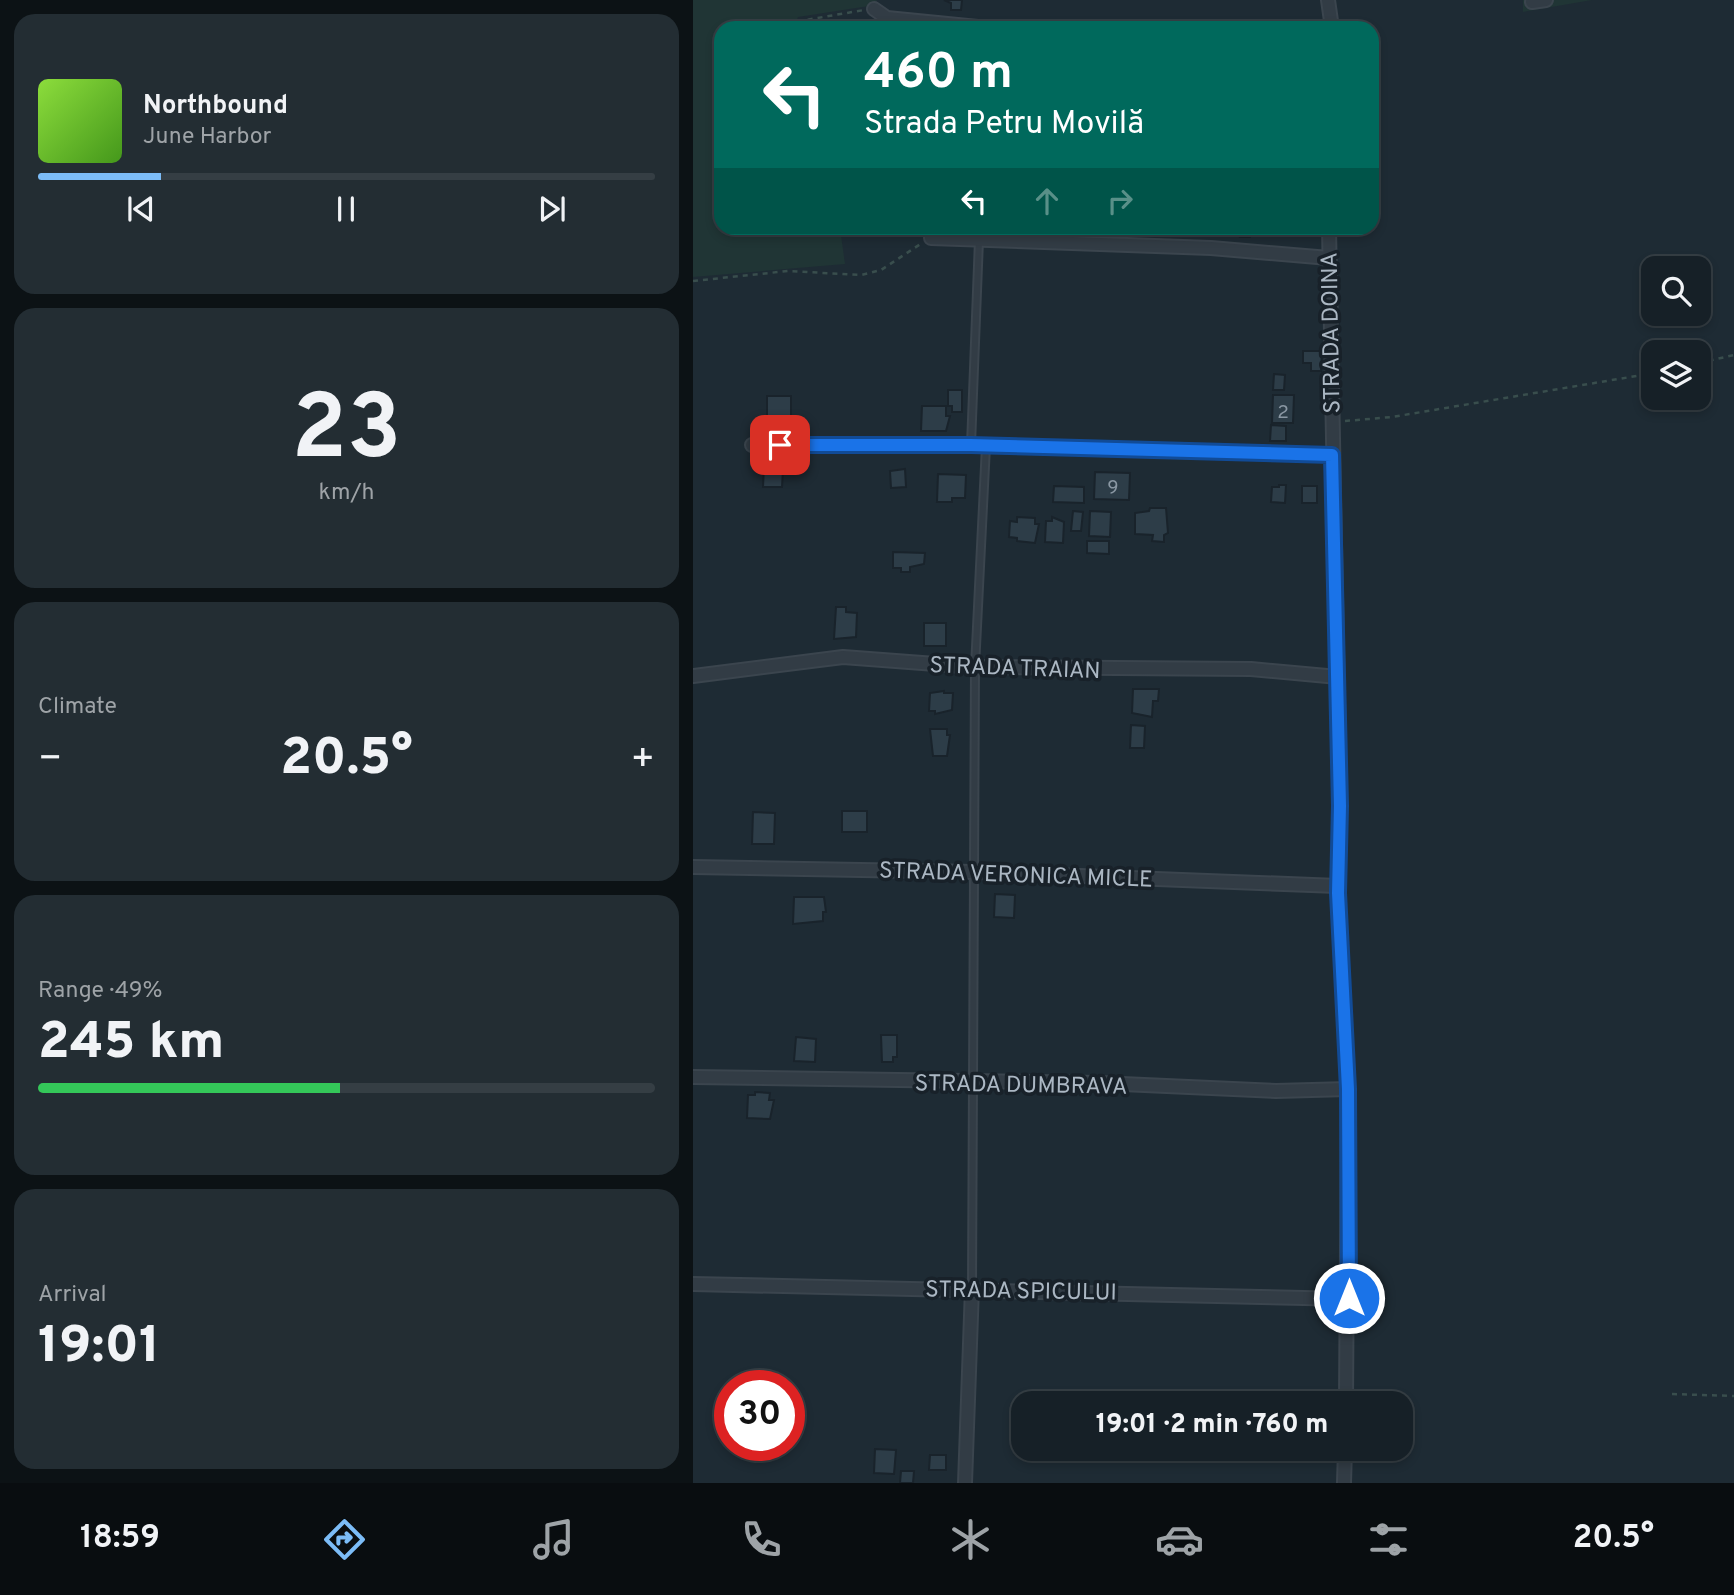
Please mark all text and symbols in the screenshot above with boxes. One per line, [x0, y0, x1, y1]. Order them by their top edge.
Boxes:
text: 460 m [864, 44, 1013, 106]
icon: left [749, 49, 840, 140]
text: Northbound [143, 90, 288, 123]
text: Strada Petru Movilă [864, 105, 1144, 145]
text: June Harbor [143, 123, 271, 152]
icon: left [955, 182, 993, 220]
icon: ahead [1028, 182, 1066, 220]
icon: right [1101, 182, 1139, 220]
icon: previous [122, 190, 160, 228]
icon: pause [327, 190, 365, 228]
icon: next [533, 190, 571, 228]
street label: STRADA DOINA [1317, 252, 1348, 414]
map controls [1641, 256, 1711, 410]
button: search [1641, 256, 1711, 326]
button: layers [1641, 340, 1711, 410]
text: 23 [291, 376, 402, 491]
house number: 2 [1277, 401, 1289, 425]
pin [750, 415, 810, 475]
icon: arrive [761, 426, 799, 464]
house number: 9 [1107, 476, 1119, 500]
text: km/h [319, 479, 374, 508]
street label: STRADA TRAIAN [929, 652, 1101, 687]
text: Climate [38, 693, 117, 722]
text: 20.5° [280, 727, 413, 793]
text: − [38, 736, 63, 785]
text: + [630, 736, 655, 785]
street label: STRADA VERONICA MICLE [879, 857, 1153, 896]
text: Range · 49% [38, 977, 162, 1006]
text: 245 km [38, 1011, 224, 1077]
street label: STRADA DUMBRAVA [914, 1070, 1128, 1103]
position arrow [1312, 1261, 1386, 1335]
street label: STRADA SPICULUI [925, 1276, 1117, 1309]
text: Arrival [38, 1281, 107, 1310]
text: 19:01 [38, 1315, 160, 1381]
speed limit sign: 30 [714, 1370, 805, 1461]
text: 19:01 · 2 min · 760 m [1096, 1409, 1328, 1442]
icon: directions [320, 1515, 369, 1564]
icon: music [529, 1515, 578, 1564]
icon: phone [737, 1515, 786, 1564]
icon: climate [946, 1515, 995, 1564]
icon: car [1155, 1515, 1204, 1564]
icon: filters [1364, 1515, 1413, 1564]
text: 18:59 [80, 1519, 160, 1559]
text: 20.5° [1573, 1519, 1654, 1559]

